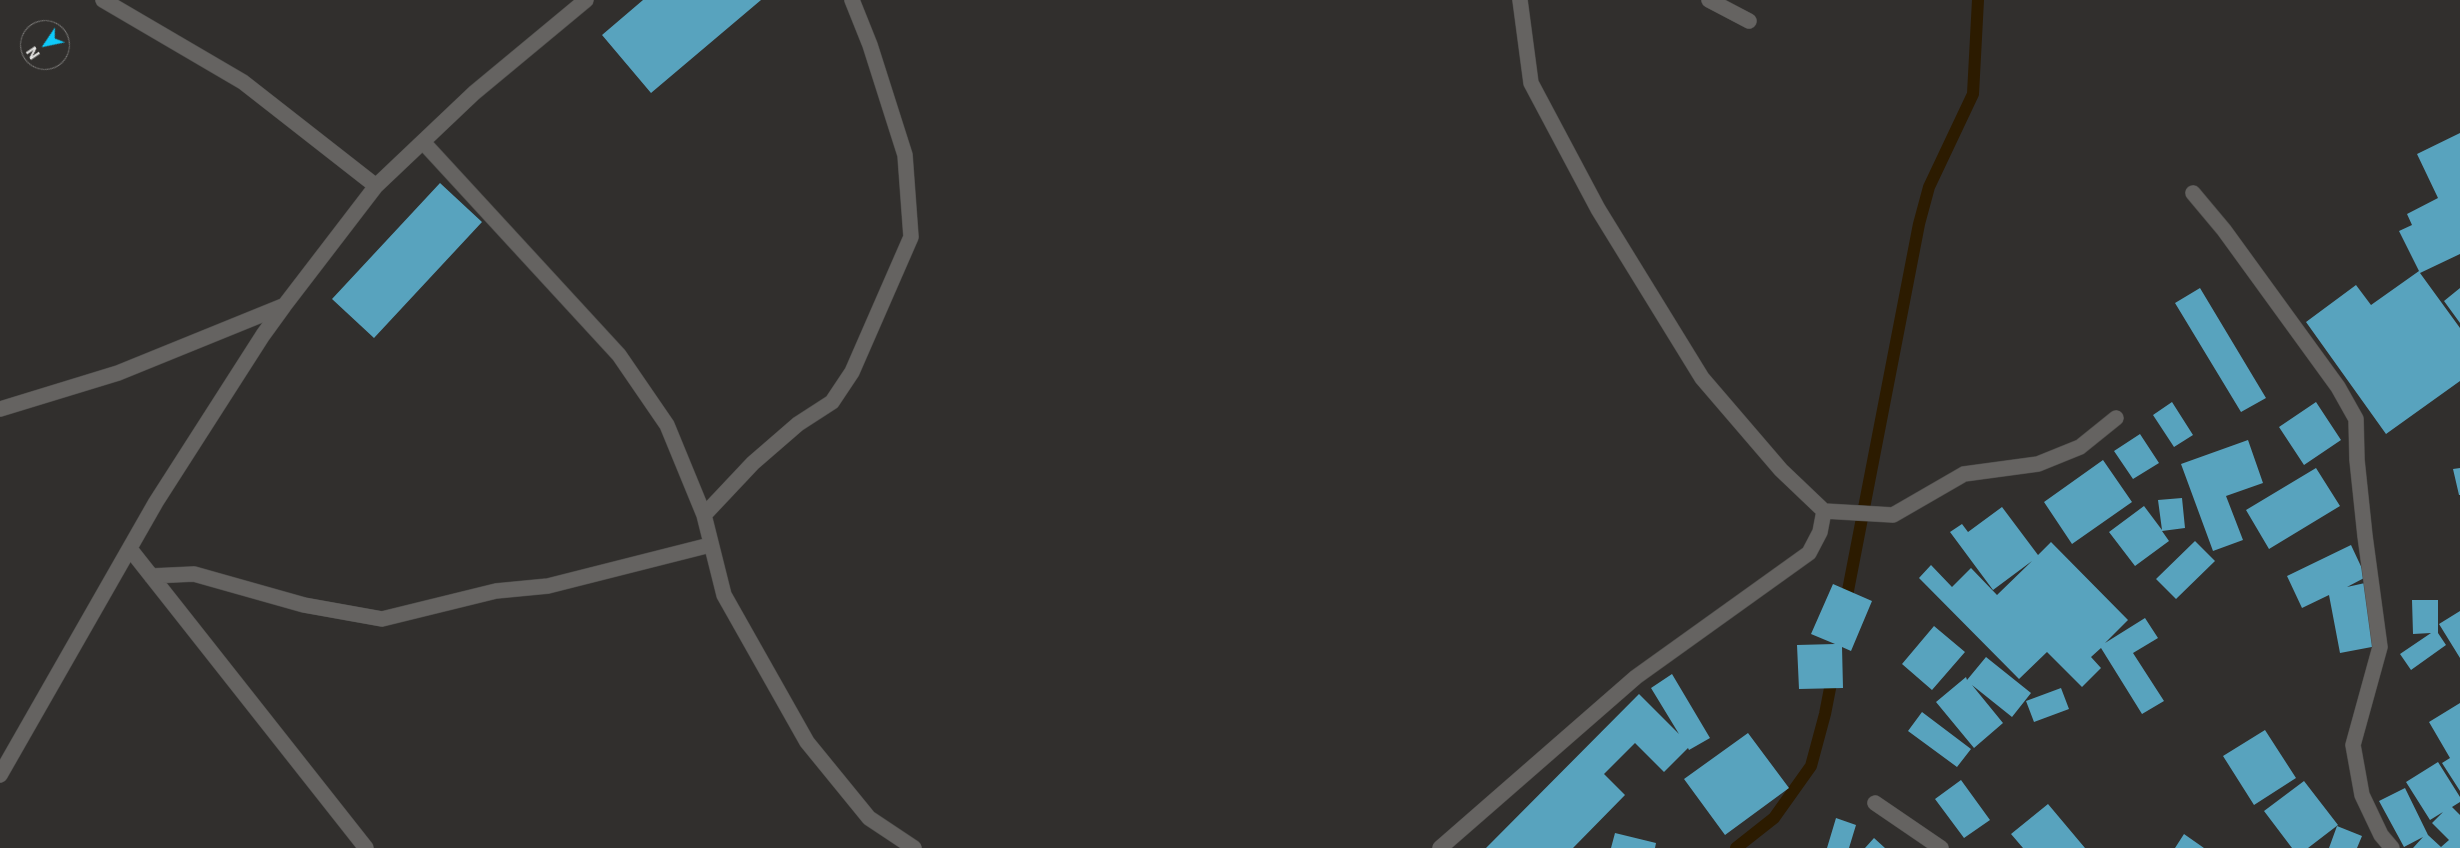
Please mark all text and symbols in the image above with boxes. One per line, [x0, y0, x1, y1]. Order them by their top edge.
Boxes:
north arrow [20, 20, 70, 70]
text: N [23, 44, 43, 62]

